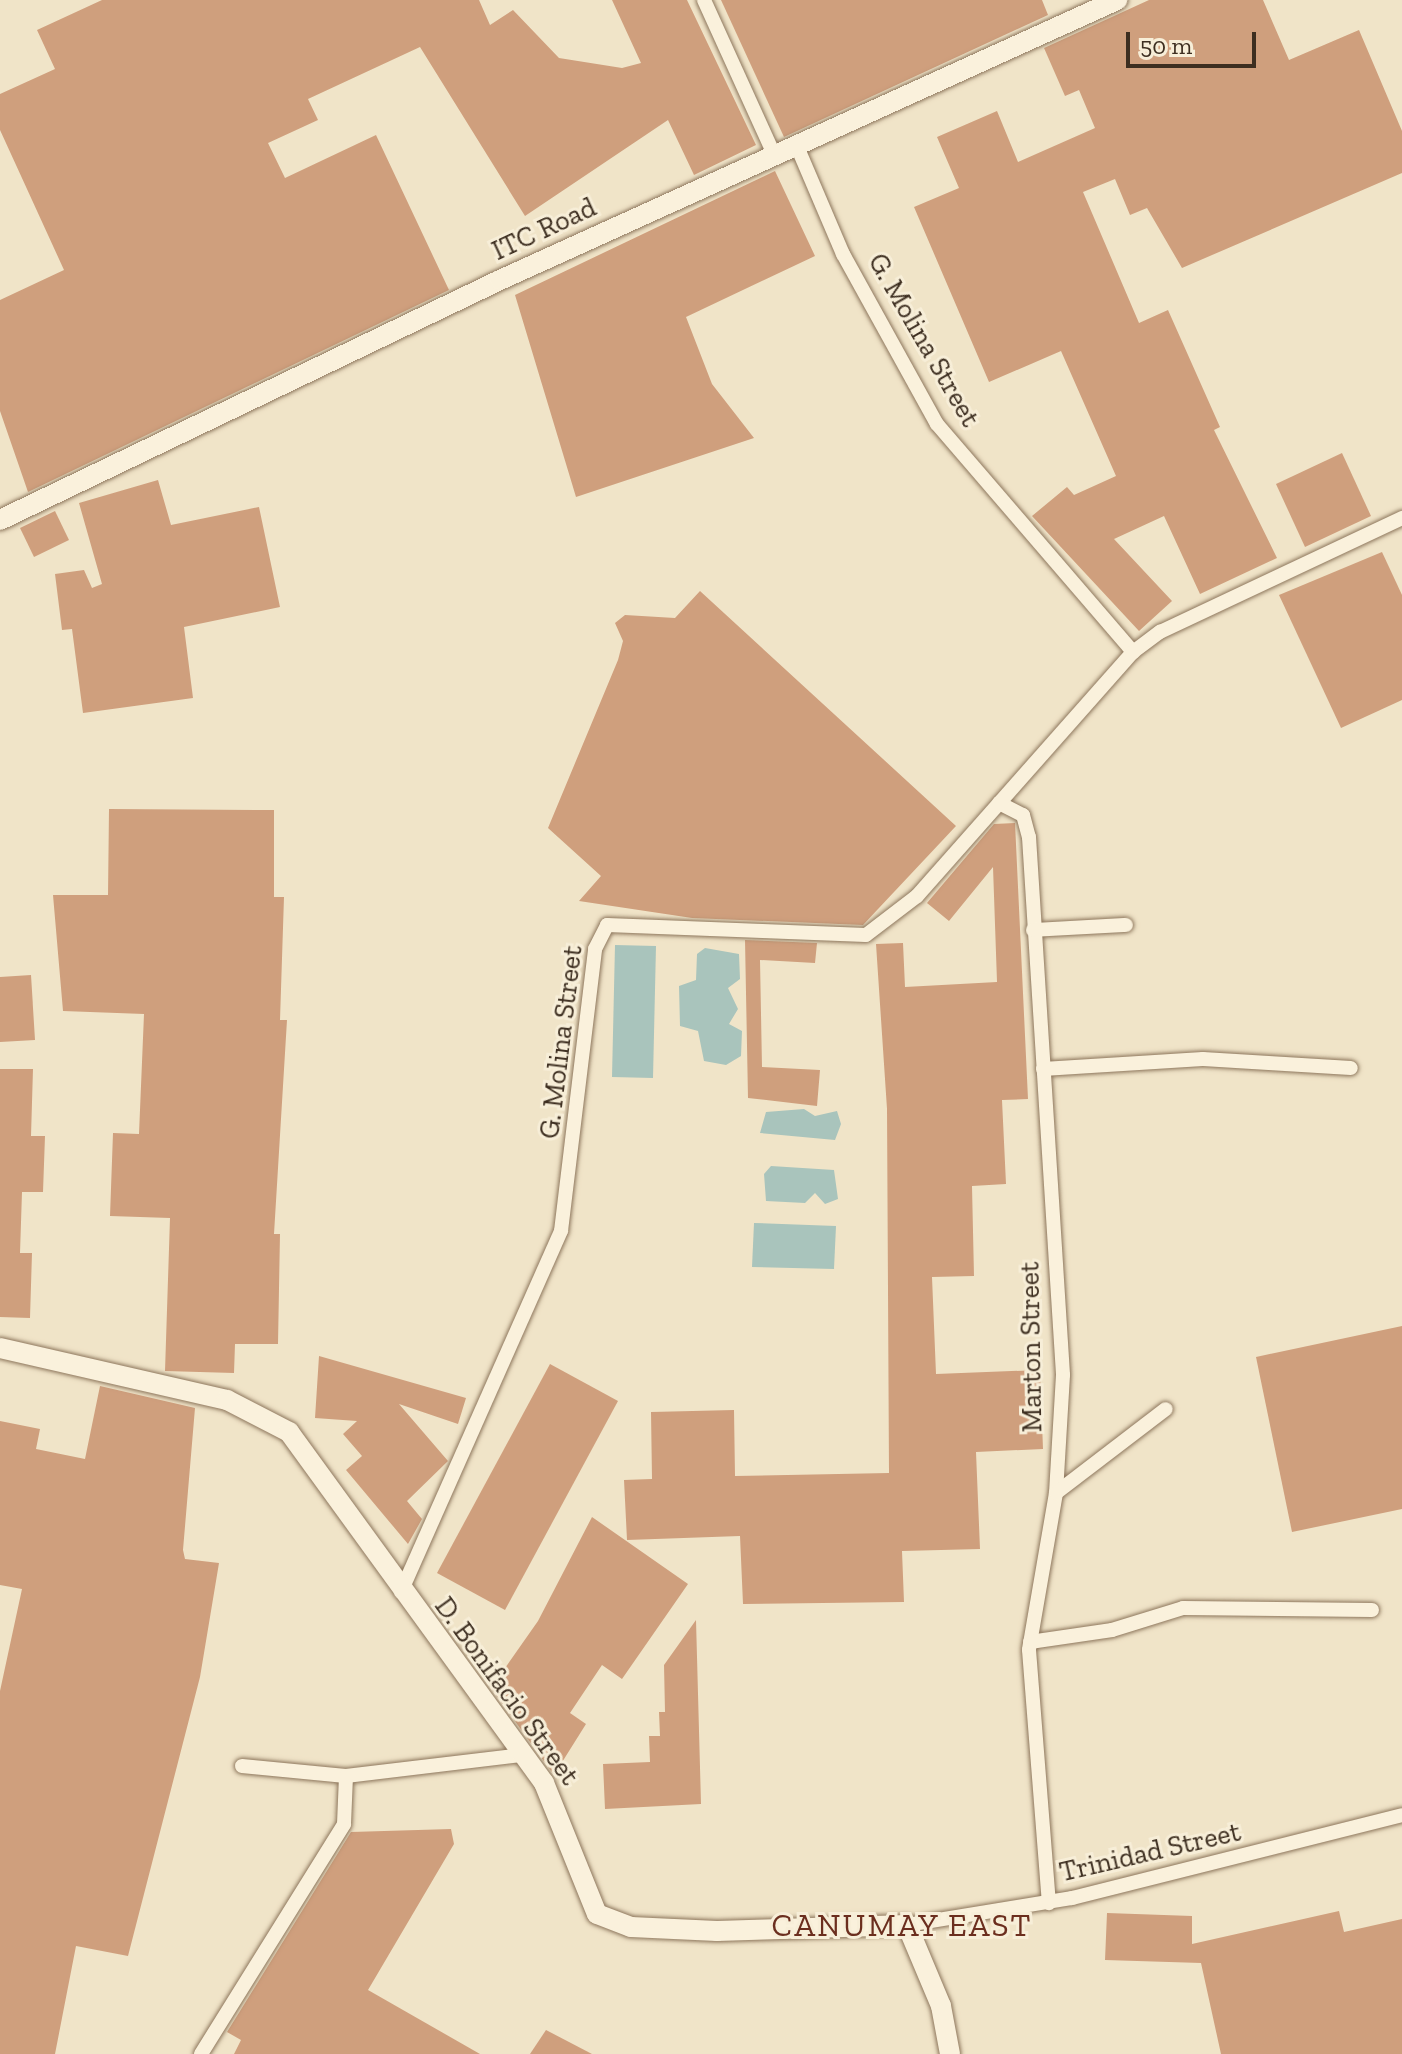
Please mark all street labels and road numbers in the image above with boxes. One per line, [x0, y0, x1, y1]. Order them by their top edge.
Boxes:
street label: ITC Road [487, 190, 601, 268]
street label: G. Molina Street [861, 247, 987, 433]
street label: G. Molina Street [532, 943, 590, 1141]
street label: Marton Street [1013, 1261, 1049, 1433]
street label: D. Bonifacio Street [428, 1590, 586, 1792]
street label: Trinidad Street [1056, 1815, 1244, 1889]

